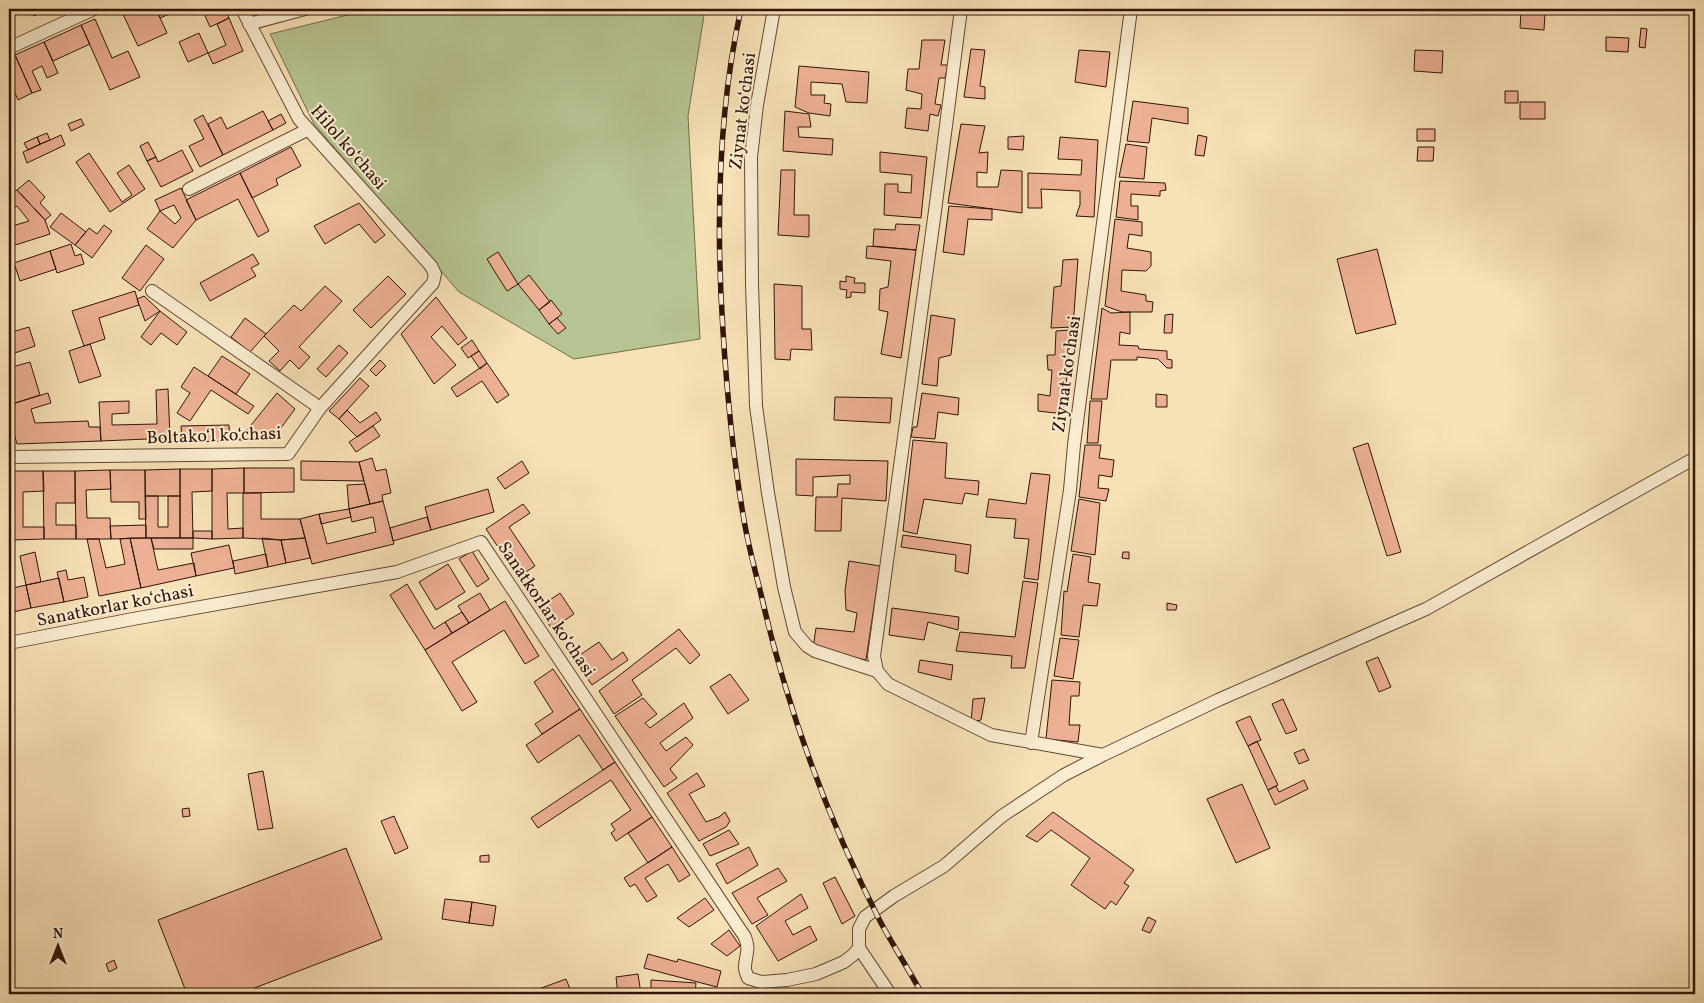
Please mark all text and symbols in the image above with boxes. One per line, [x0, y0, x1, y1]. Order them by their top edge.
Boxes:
street label: Ziynat koʻchasi [724, 51, 763, 171]
street label: Hilol koʻchasi [304, 100, 392, 196]
street label: Ziynat koʻchasi [1047, 314, 1088, 434]
street label: Boltakoʻl koʻchasi [146, 422, 282, 451]
street label: Sanatkorlar koʻchasi [491, 537, 601, 683]
street label: Sanatkorlar koʻchasi [35, 579, 196, 634]
north arrow [32, 920, 82, 970]
text: N [53, 925, 63, 944]

